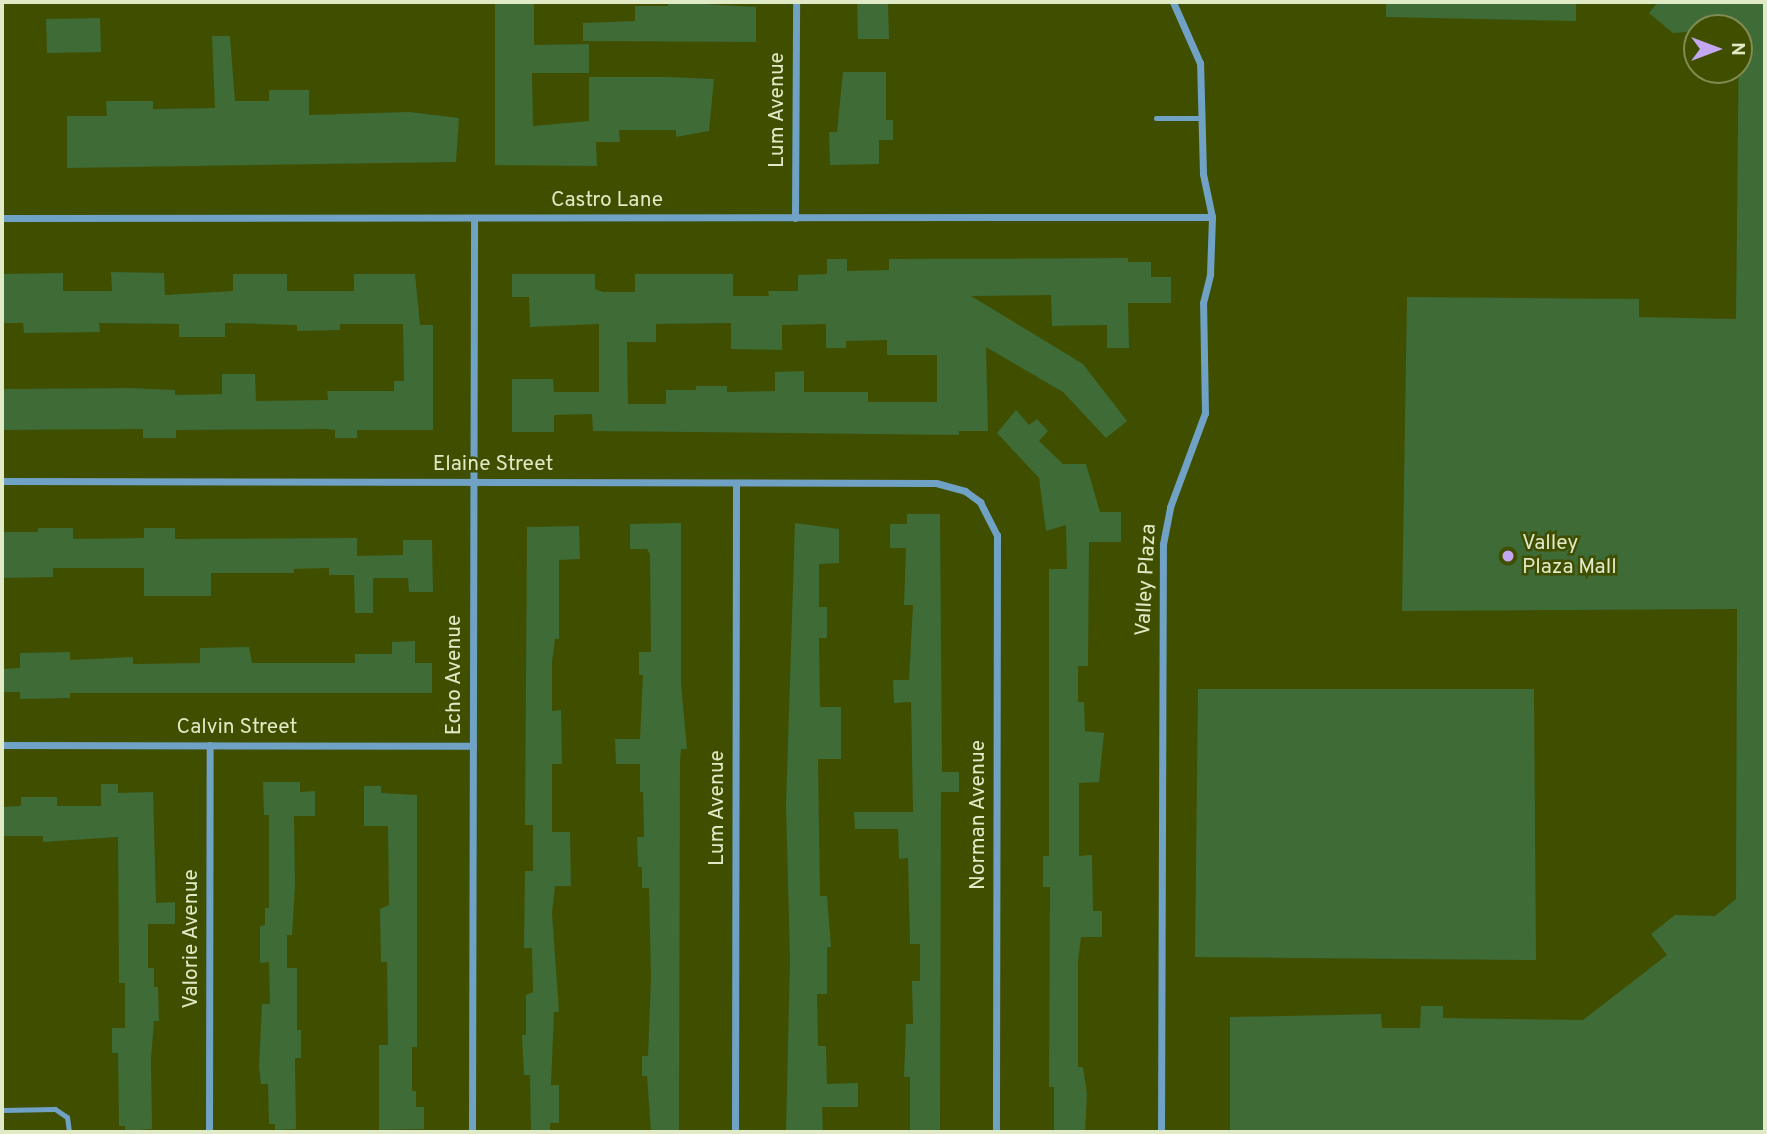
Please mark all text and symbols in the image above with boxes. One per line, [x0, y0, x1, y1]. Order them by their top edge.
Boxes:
north arrow [1683, 14, 1753, 84]
text: N [1725, 42, 1749, 56]
street label: Lum Avenue [765, 52, 791, 168]
street label: Castro Lane [551, 188, 663, 214]
street label: Elaine Street [433, 452, 553, 478]
street label: Valley Plaza [1131, 523, 1163, 637]
place label: Valley Plaza Mall [1522, 531, 1617, 581]
marker: Valley Plaza Mall [1500, 548, 1516, 564]
street label: Echo Avenue [442, 614, 468, 736]
street label: Calvin Street [177, 715, 297, 741]
street label: Norman Avenue [966, 740, 992, 890]
street label: Lum Avenue [705, 750, 731, 866]
street label: Valorie Avenue [179, 869, 205, 1009]

